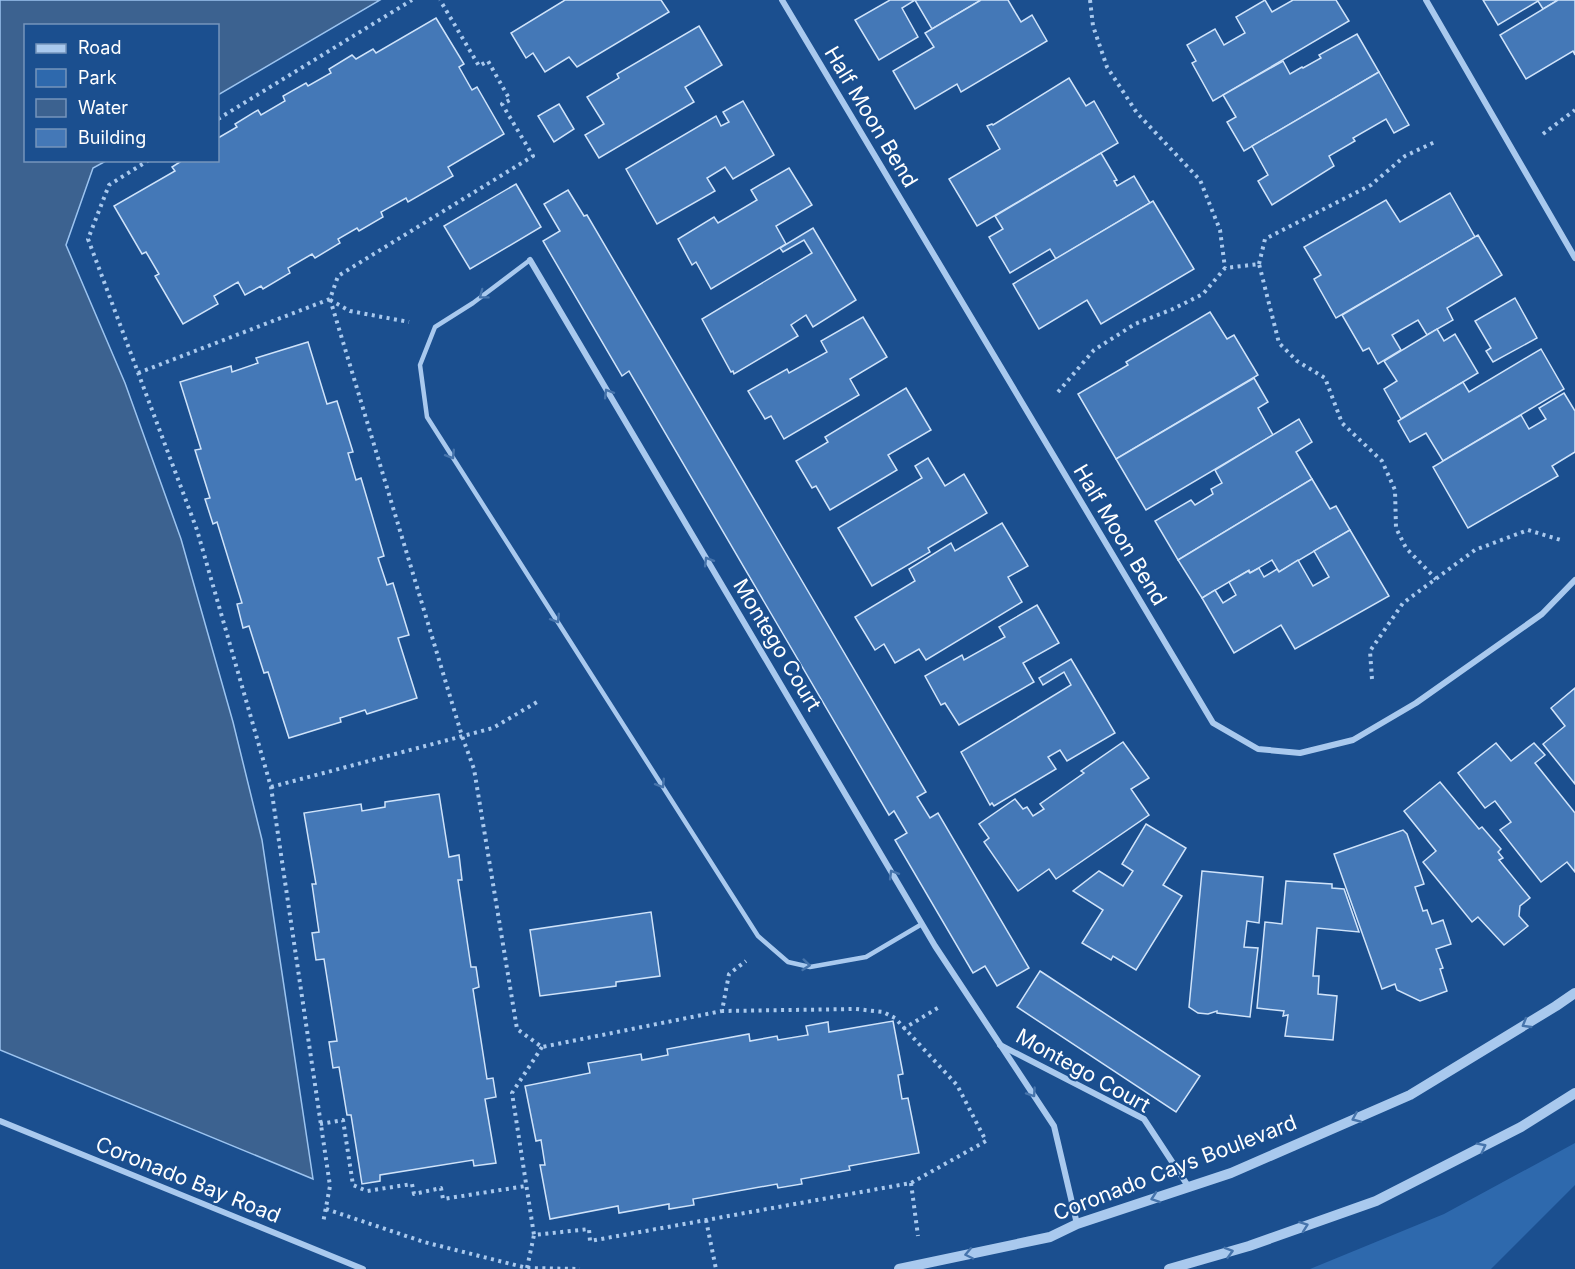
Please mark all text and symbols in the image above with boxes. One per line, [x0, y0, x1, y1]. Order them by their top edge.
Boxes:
legend [24, 24, 219, 162]
text: Road [78, 37, 121, 58]
street label: Half Moon Bend [820, 42, 923, 192]
text: Park [78, 67, 117, 88]
text: Water [78, 97, 128, 118]
text: Building [78, 127, 146, 148]
one-way arrow [478, 288, 489, 299]
one-way arrow [604, 389, 616, 399]
one-way arrow [444, 448, 455, 459]
street label: Half Moon Bend [1069, 460, 1172, 610]
one-way arrow [703, 557, 715, 567]
street label: Montego Court [728, 574, 827, 715]
one-way arrow [549, 612, 560, 623]
one-way arrow [653, 777, 664, 788]
one-way arrow [888, 870, 900, 880]
one-way arrow [802, 958, 811, 971]
one-way arrow [1522, 1017, 1532, 1029]
street label: Montego Court [1012, 1023, 1155, 1118]
one-way arrow [1025, 1087, 1037, 1097]
street label: Coronado Cays Boulevard [1050, 1109, 1300, 1226]
one-way arrow [1351, 1111, 1362, 1123]
street label: Coronado Bay Road [92, 1131, 284, 1228]
one-way arrow [1476, 1143, 1486, 1154]
one-way arrow [1150, 1190, 1161, 1203]
one-way arrow [1298, 1221, 1309, 1234]
one-way arrow [964, 1247, 974, 1260]
one-way arrow [1223, 1247, 1234, 1259]

